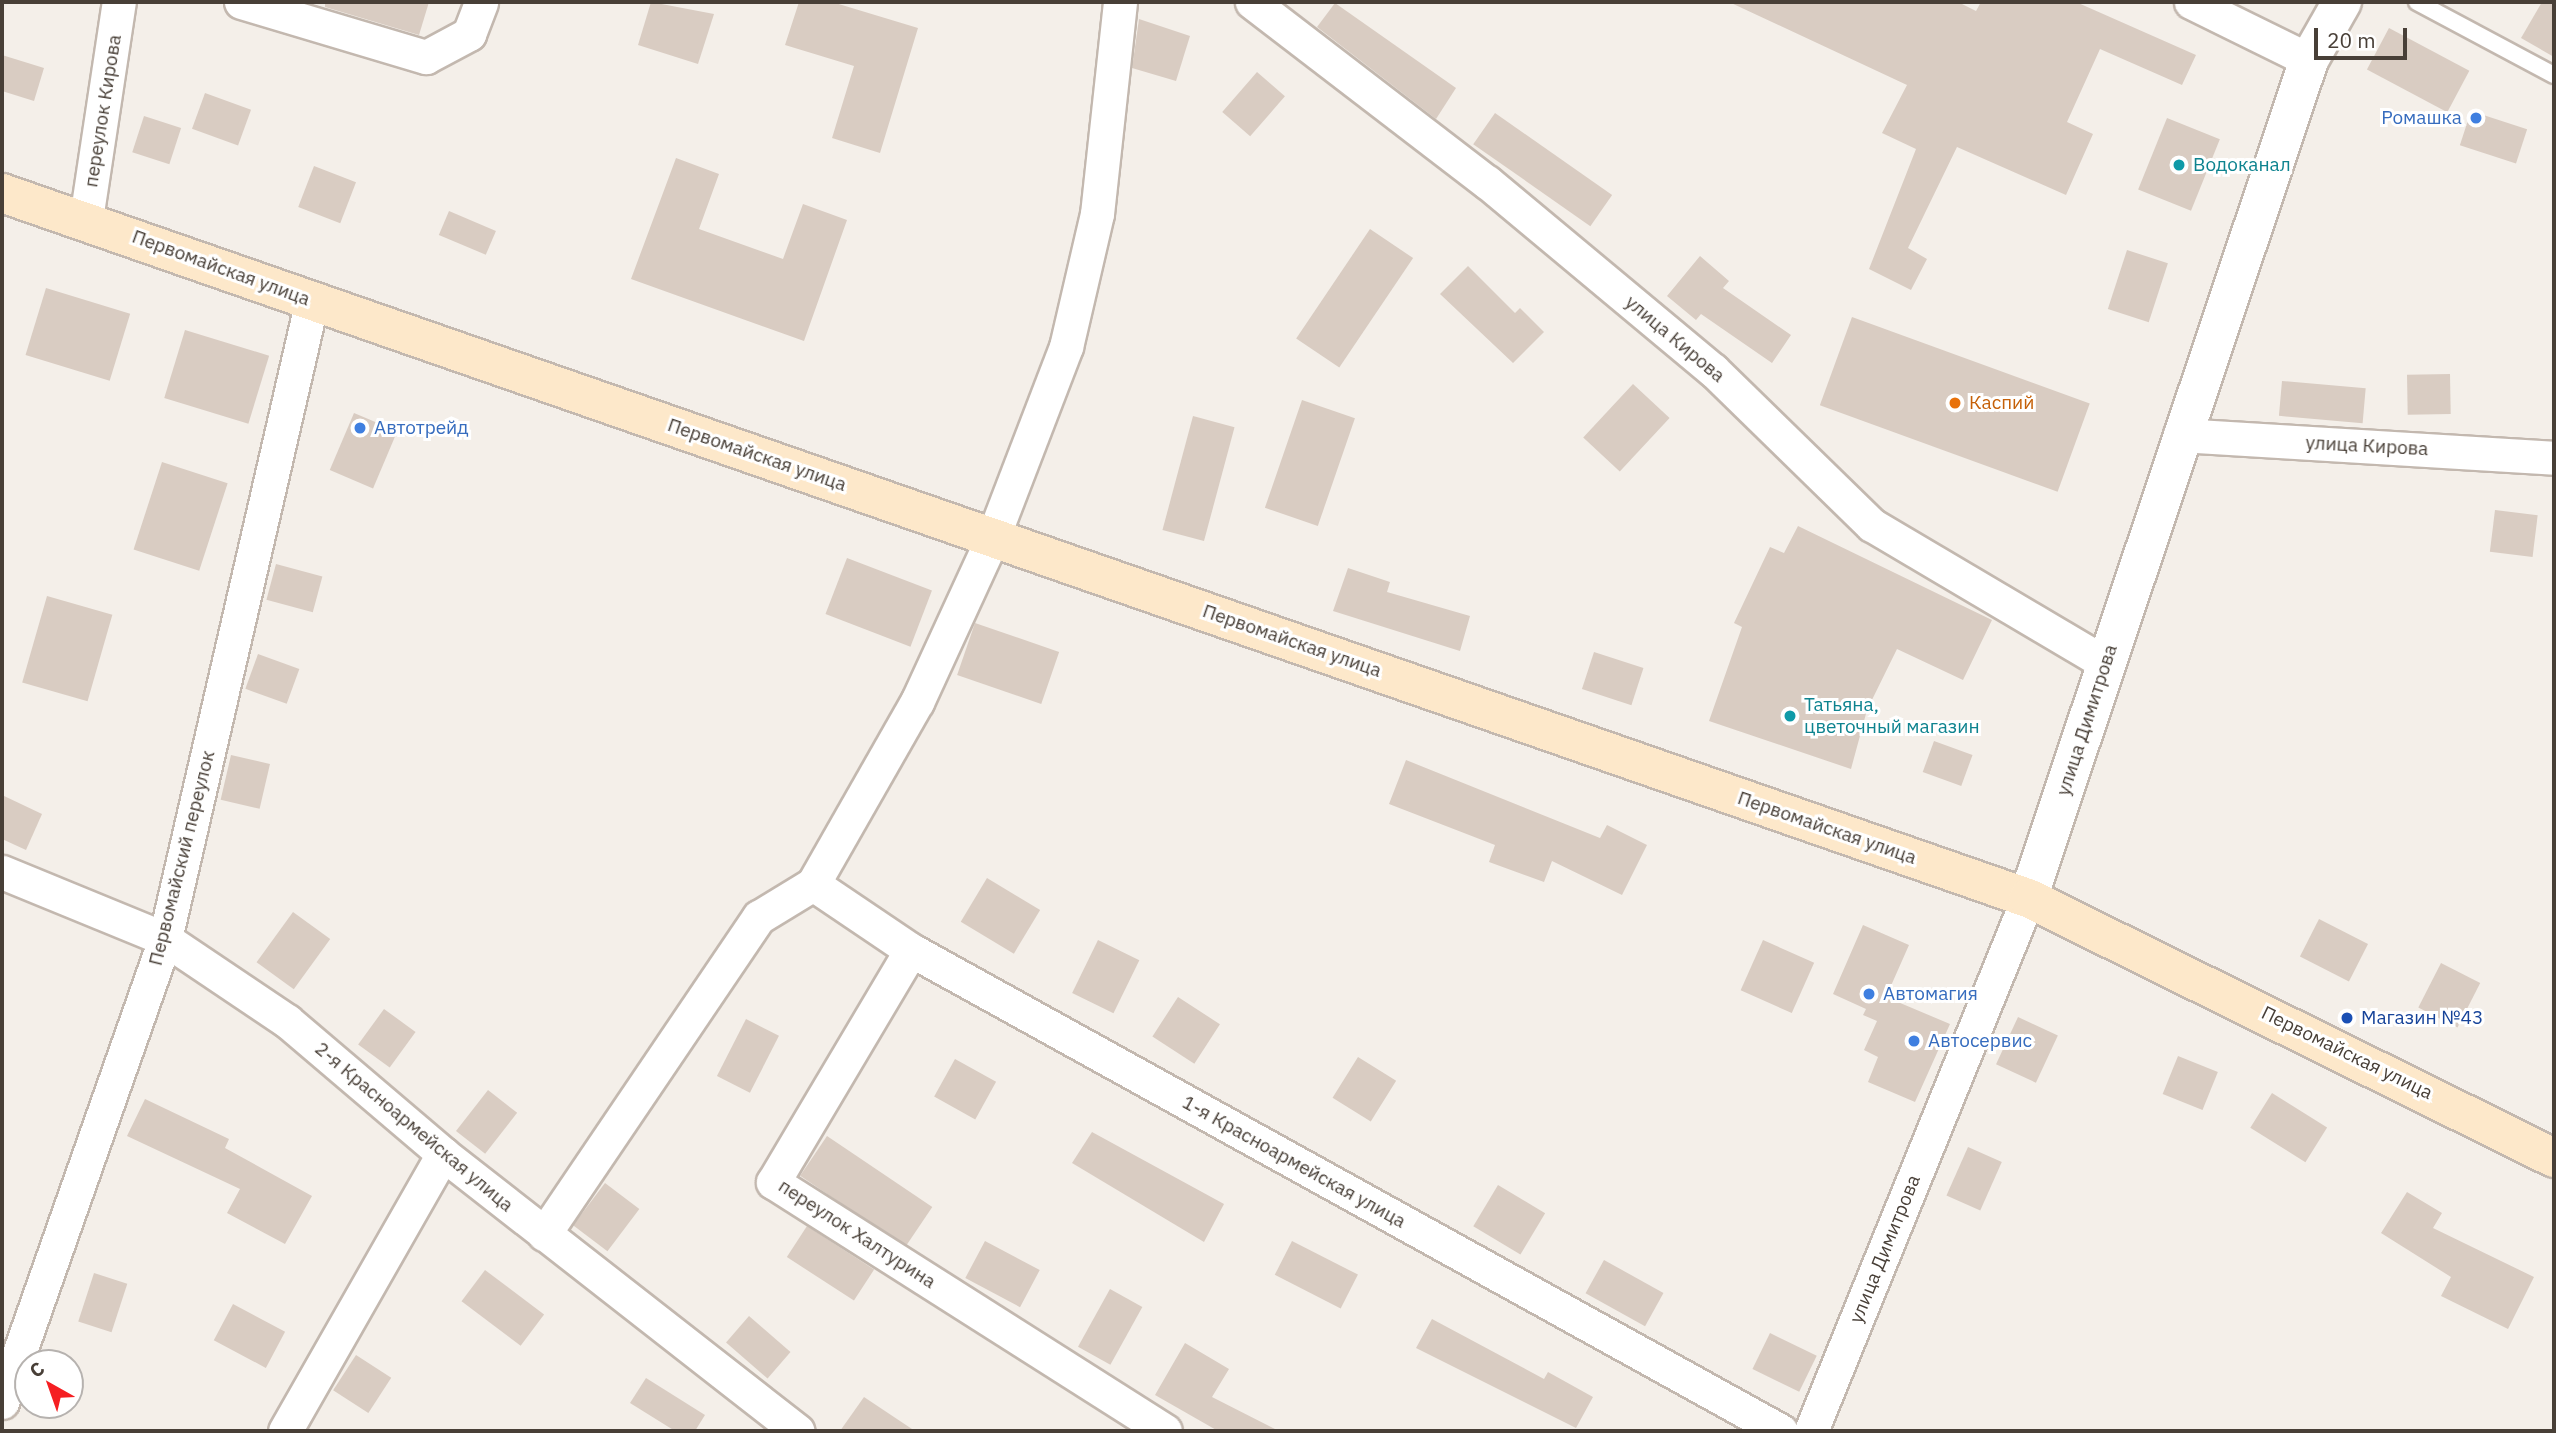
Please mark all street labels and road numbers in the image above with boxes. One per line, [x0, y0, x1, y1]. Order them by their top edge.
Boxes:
street label: переулок Кирова [80, 33, 126, 189]
street label: Первомайская улица [129, 225, 313, 311]
street label: улица Кирова [1621, 291, 1729, 387]
street label: Первомайская улица [665, 414, 849, 496]
street label: улица Кирова [2305, 431, 2429, 461]
street label: Первомайская улица [1200, 600, 1384, 682]
street label: улица Димитрова [2052, 641, 2122, 799]
street label: Первомайский переулок [144, 748, 220, 968]
street label: Первомайская улица [1735, 787, 1919, 869]
street label: Первомайская улица [2258, 1002, 2436, 1104]
street label: 2-я Красноармейская улица [310, 1037, 518, 1217]
street label: 1-я Красноармейская улица [1178, 1091, 1410, 1233]
street label: улица Димитрова [1845, 1172, 1925, 1326]
street label: переулок Халтурина [774, 1175, 940, 1293]

